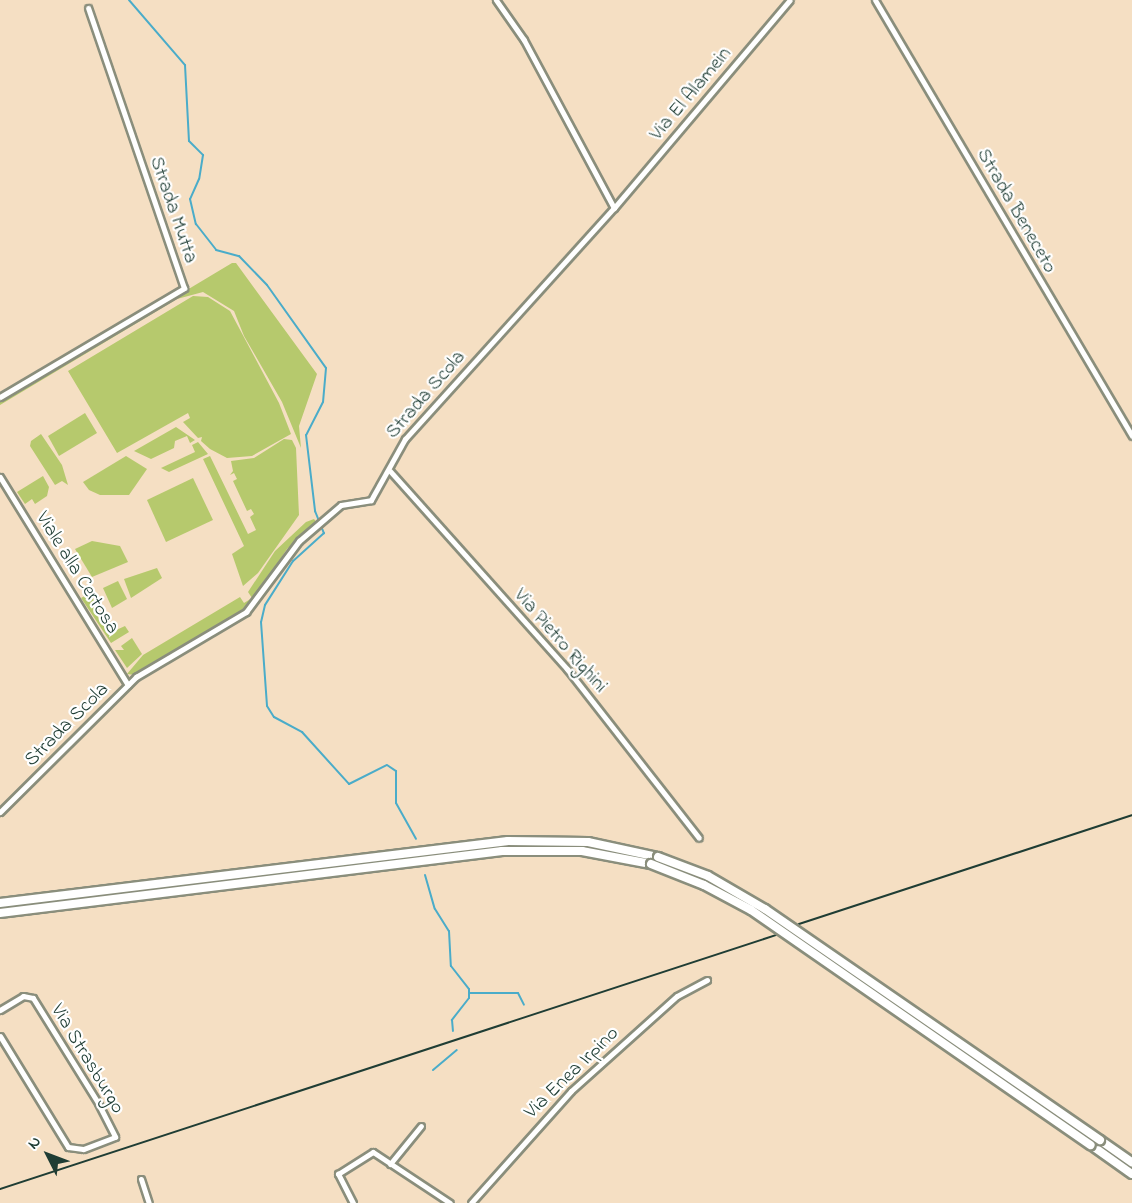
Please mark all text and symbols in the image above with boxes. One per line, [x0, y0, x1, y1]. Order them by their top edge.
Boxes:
street label: Via El Alamein [645, 42, 737, 146]
street label: Strada Beneceto [971, 144, 1061, 278]
street label: Strada Mutta [144, 153, 202, 267]
street label: Strada Scola [381, 346, 471, 444]
street label: Viale alla Certosa [30, 507, 124, 639]
street label: Via Pietro Righini [508, 584, 612, 698]
street label: Strada Scola [20, 678, 114, 772]
street label: Via Strasburgo [45, 1000, 129, 1118]
street label: Via Enea Irpino [520, 1022, 624, 1124]
north arrow [18, 1125, 78, 1185]
text: N [22, 1131, 47, 1155]

